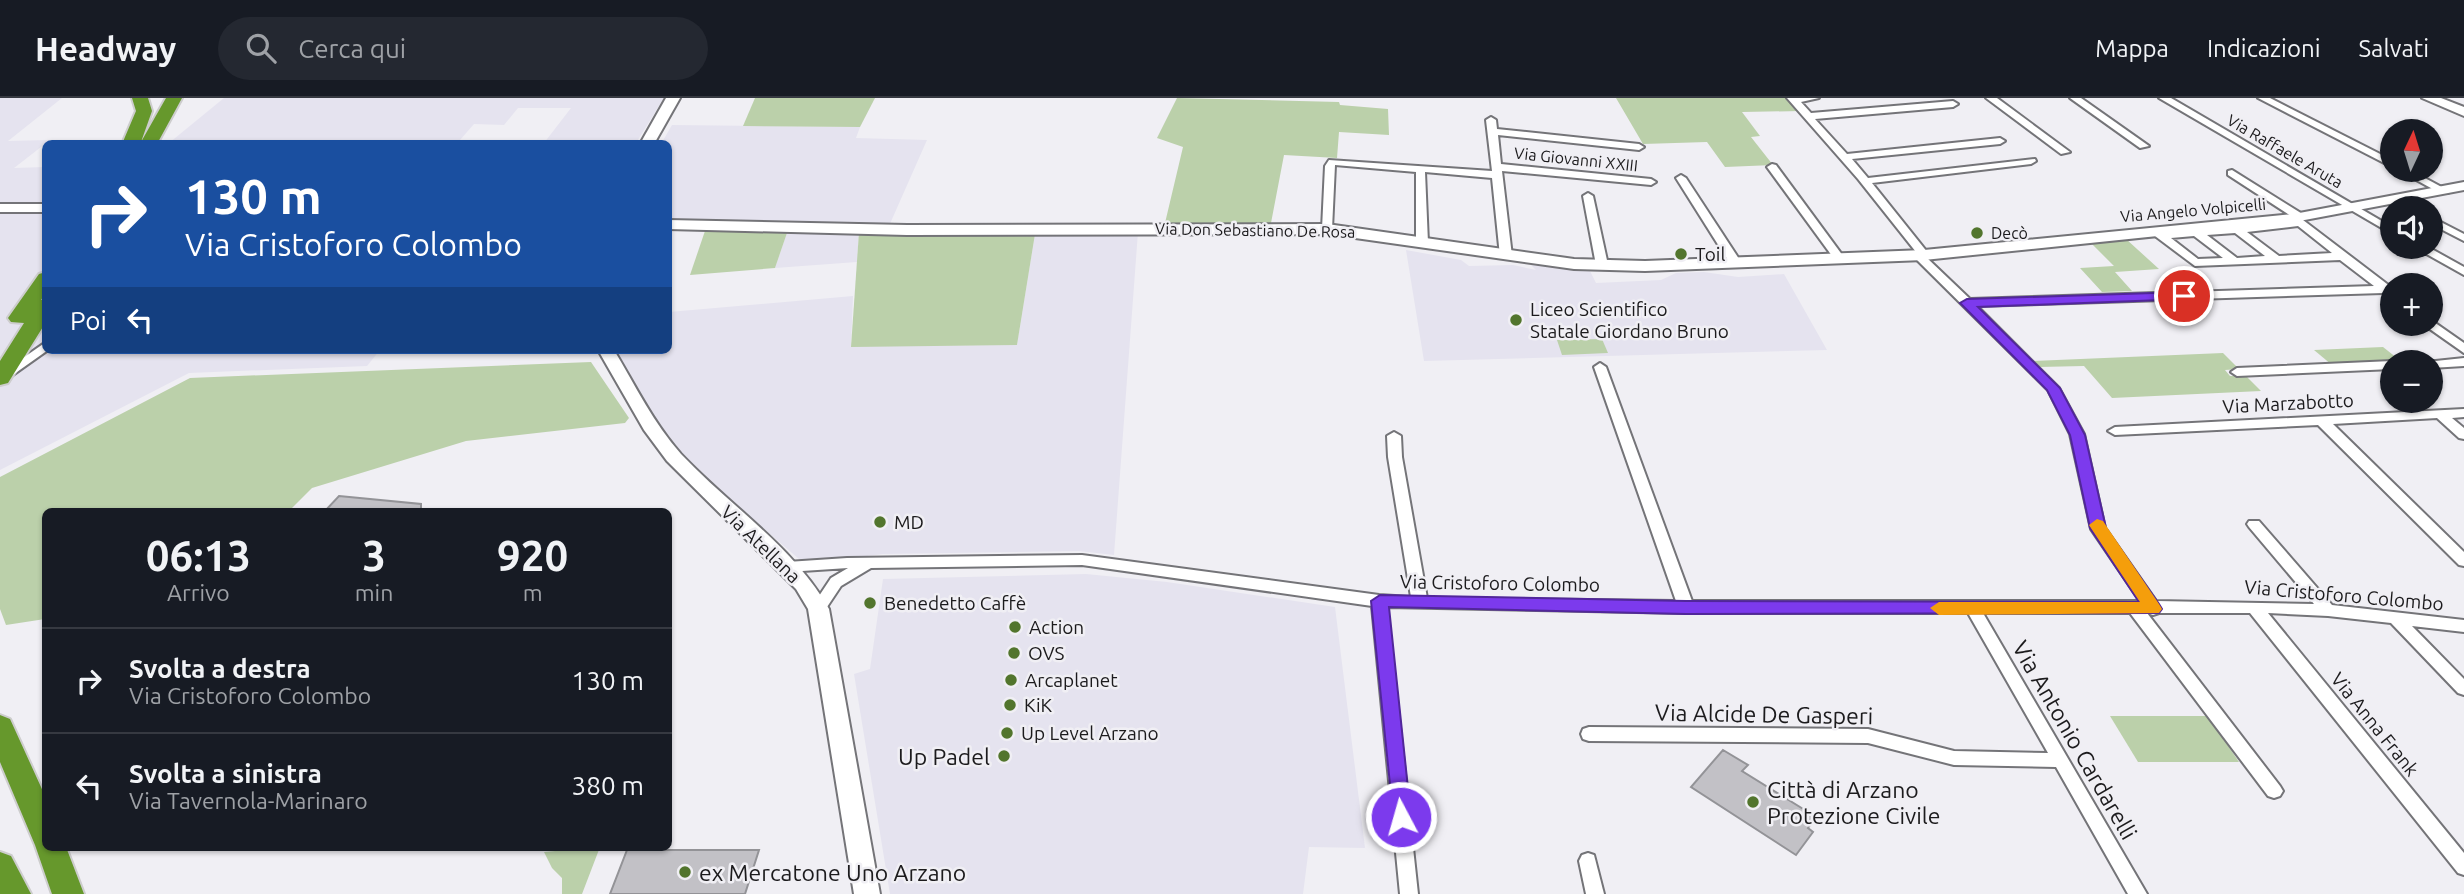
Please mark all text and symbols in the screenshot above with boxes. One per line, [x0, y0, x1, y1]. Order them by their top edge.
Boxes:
search box [218, 17, 708, 80]
icon: search [242, 29, 280, 67]
text: Headway [35, 30, 176, 67]
text: Cerca qui [298, 34, 406, 63]
text: Mappa [2095, 35, 2169, 62]
text: Indicazioni [2207, 35, 2321, 62]
text: Salvati [2359, 35, 2429, 62]
street label: Via Raffaele Aruta [2224, 111, 2346, 191]
north arrow [2380, 119, 2443, 182]
map controls [2380, 119, 2443, 413]
street label: Via Giovanni XXIII [1513, 144, 1639, 174]
icon: right [70, 168, 161, 259]
text: 130 m [185, 168, 322, 223]
street label: Via Angelo Volpicelli [2119, 195, 2267, 225]
button: sound [2380, 196, 2443, 259]
street label: Via Don Sebastiano De Rosa [1155, 219, 1355, 241]
place label: Decò [1991, 224, 2028, 242]
marker: Decò [1969, 225, 1985, 241]
text: Via Cristoforo Colombo [185, 226, 522, 262]
place label: Toil [1695, 243, 1725, 265]
marker: Toil [1673, 246, 1689, 262]
pin [2154, 266, 2214, 326]
button: + [2380, 273, 2443, 336]
icon: arrive [2165, 277, 2203, 315]
place label: Liceo Scientifico Statale Giordano Bruno [1530, 298, 1729, 342]
icon: left [121, 301, 159, 339]
text: Poi [70, 306, 107, 335]
marker: Liceo Scientifico Statale Giordano Bruno [1508, 312, 1524, 328]
button: − [2380, 350, 2443, 413]
street label: Via Marzabotto [2222, 389, 2354, 417]
street label: Via Atellana [717, 501, 805, 587]
place label: MD [894, 511, 924, 533]
marker: MD [872, 514, 888, 530]
text: 06:13 [146, 532, 251, 579]
text: 3 [362, 532, 386, 579]
text: 920 [497, 532, 568, 579]
street label: Via Cristoforo Colombo [1400, 570, 1600, 596]
street label: Via Cristoforo Colombo [2243, 575, 2445, 615]
text: Arrivo [167, 580, 230, 605]
text: min [355, 580, 393, 605]
text: m [523, 580, 543, 605]
place label: Benedetto Caffè [884, 592, 1026, 614]
marker: Benedetto Caffè [862, 595, 878, 611]
place label: Action [1029, 616, 1084, 638]
marker: Action [1007, 619, 1023, 635]
street label: Via Antonio Cardarelli [2008, 636, 2142, 844]
place label: OVS [1028, 642, 1065, 664]
marker: OVS [1006, 645, 1022, 661]
text: Svolta a destra [129, 654, 311, 683]
icon: right [70, 662, 108, 700]
text: 130 m [572, 666, 644, 695]
street label: Via Anna Frank [2327, 668, 2424, 780]
place label: Arcaplanet [1025, 669, 1118, 691]
marker: Arcaplanet [1003, 672, 1019, 688]
text: Via Cristoforo Colombo [129, 683, 371, 708]
place label: KiK [1024, 694, 1053, 716]
marker: KiK [1002, 697, 1018, 713]
street label: Via Alcide De Gasperi [1655, 700, 1873, 728]
place label: Up Level Arzano [1021, 722, 1159, 744]
marker: Up Level Arzano [999, 725, 1015, 741]
place label: Up Padel [898, 744, 990, 769]
marker: Up Padel [996, 748, 1012, 764]
text: Svolta a sinistra [129, 759, 322, 788]
icon: left [70, 767, 108, 805]
text: 380 m [572, 771, 644, 800]
place label: Città di Arzano Protezione Civile [1767, 777, 1941, 828]
position arrow [1364, 780, 1438, 854]
text: Via Tavernola-Marinaro [129, 788, 368, 813]
marker: Città di Arzano Protezione Civile [1745, 794, 1761, 810]
place label: ex Mercatone Uno Arzano [699, 860, 966, 885]
marker: ex Mercatone Uno Arzano [677, 864, 693, 880]

